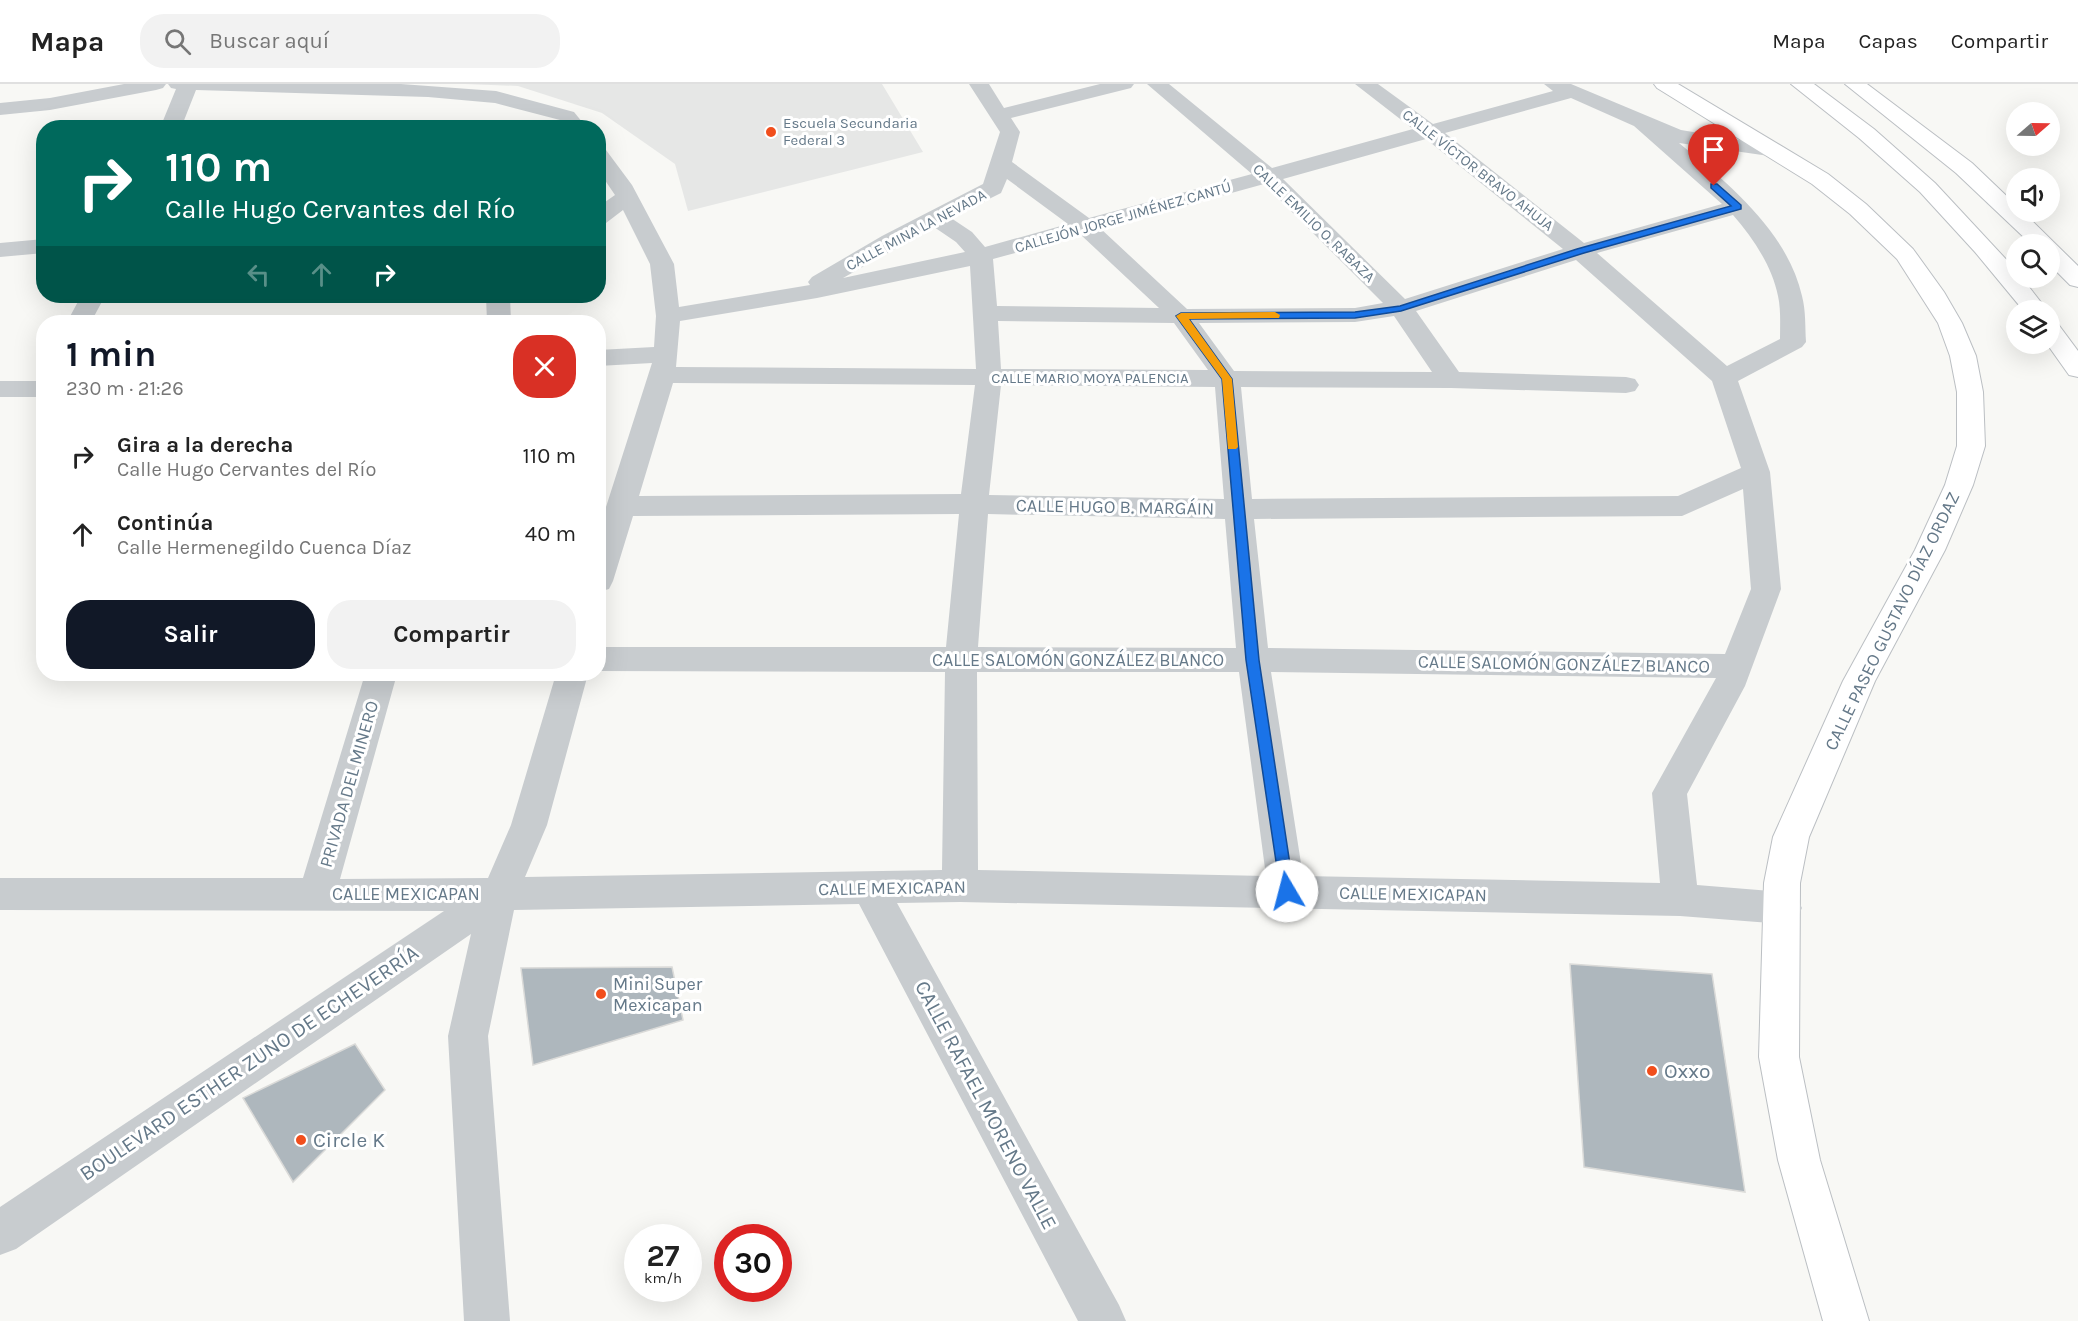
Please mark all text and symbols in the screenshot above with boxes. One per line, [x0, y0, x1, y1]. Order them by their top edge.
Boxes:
search box [140, 14, 560, 68]
text: Mapa [30, 25, 104, 58]
icon: search [161, 25, 194, 58]
text: Buscar aquí [209, 28, 329, 54]
text: Mapa [1772, 29, 1826, 53]
text: Capas [1859, 29, 1918, 53]
text: Compartir [1951, 29, 2048, 53]
north arrow [2006, 102, 2060, 156]
map controls [2006, 102, 2060, 354]
street label: CALLE VÍCTOR BRAVO AHUJA [1399, 105, 1558, 235]
place label: Escuela Secundaria Federal 3 [783, 114, 918, 149]
pin [1688, 124, 1739, 186]
marker: Escuela Secundaria Federal 3 [764, 125, 778, 139]
icon: arrive [1697, 133, 1730, 166]
text: 110 m [165, 142, 272, 192]
icon: right [66, 144, 144, 222]
street label: CALLE EMILIO O. RABAZA [1249, 160, 1379, 286]
button: sound [2006, 168, 2060, 222]
street label: CALLEJÓN JORGE JIMÉNEZ CANTÚ [1013, 177, 1233, 257]
street label: CALLE MINA LA NEVADA [843, 185, 989, 275]
text: Calle Hugo Cervantes del Río [165, 193, 515, 225]
button: search [2006, 234, 2060, 288]
icon: left [242, 258, 275, 291]
icon: ahead [305, 258, 338, 291]
icon: right [368, 258, 401, 291]
button: layers [2006, 300, 2060, 354]
text: 1 min [66, 333, 156, 375]
button: close [513, 335, 576, 398]
street label: CALLE MARIO MOYA PALENCIA [991, 369, 1189, 387]
text: 230 m · 21:26 [66, 377, 184, 400]
text: Gira a la derecha [117, 432, 293, 458]
icon: right [66, 440, 99, 473]
text: 110 m [523, 443, 576, 469]
text: Calle Hugo Cervantes del Río [117, 458, 377, 481]
street label: CALLE PASEO GUSTAVO DÍAZ ORDAZ [1819, 488, 1964, 754]
street label: CALLE HUGO B. MARGÁIN [1016, 493, 1214, 520]
text: Continúa [117, 510, 213, 536]
icon: ahead [66, 518, 99, 551]
text: 40 m [525, 521, 576, 547]
text: Calle Hermenegildo Cuenca Díaz [117, 536, 412, 559]
button: Salir [66, 600, 315, 669]
button: Compartir [327, 600, 576, 669]
street label: CALLE SALOMÓN GONZÁLEZ BLANCO [932, 648, 1224, 671]
street label: CALLE SALOMÓN GONZÁLEZ BLANCO [1418, 649, 1710, 678]
street label: PRIVADA DEL MINERO [315, 698, 383, 870]
position arrow [1255, 859, 1319, 923]
street label: CALLE MEXICAPAN [818, 876, 966, 900]
street label: CALLE MEXICAPAN [1339, 882, 1487, 906]
street label: CALLE MEXICAPAN [332, 883, 480, 905]
street label: BOULEVARD ESTHER ZUNO DE ECHEVERRÍA [75, 940, 423, 1186]
place label: Mini Super Mexicapan [613, 973, 703, 1016]
street label: CALLE RAFAEL MORENO VALLE [910, 976, 1062, 1234]
marker: Mini Super Mexicapan [594, 987, 608, 1001]
place label: Oxxo [1664, 1059, 1711, 1083]
marker: Oxxo [1645, 1064, 1659, 1078]
place label: Circle K [313, 1128, 385, 1152]
marker: Circle K [294, 1133, 308, 1147]
speed limit sign: 30 [714, 1224, 792, 1302]
text: 27 [646, 1238, 680, 1274]
text: km/h [644, 1269, 682, 1287]

